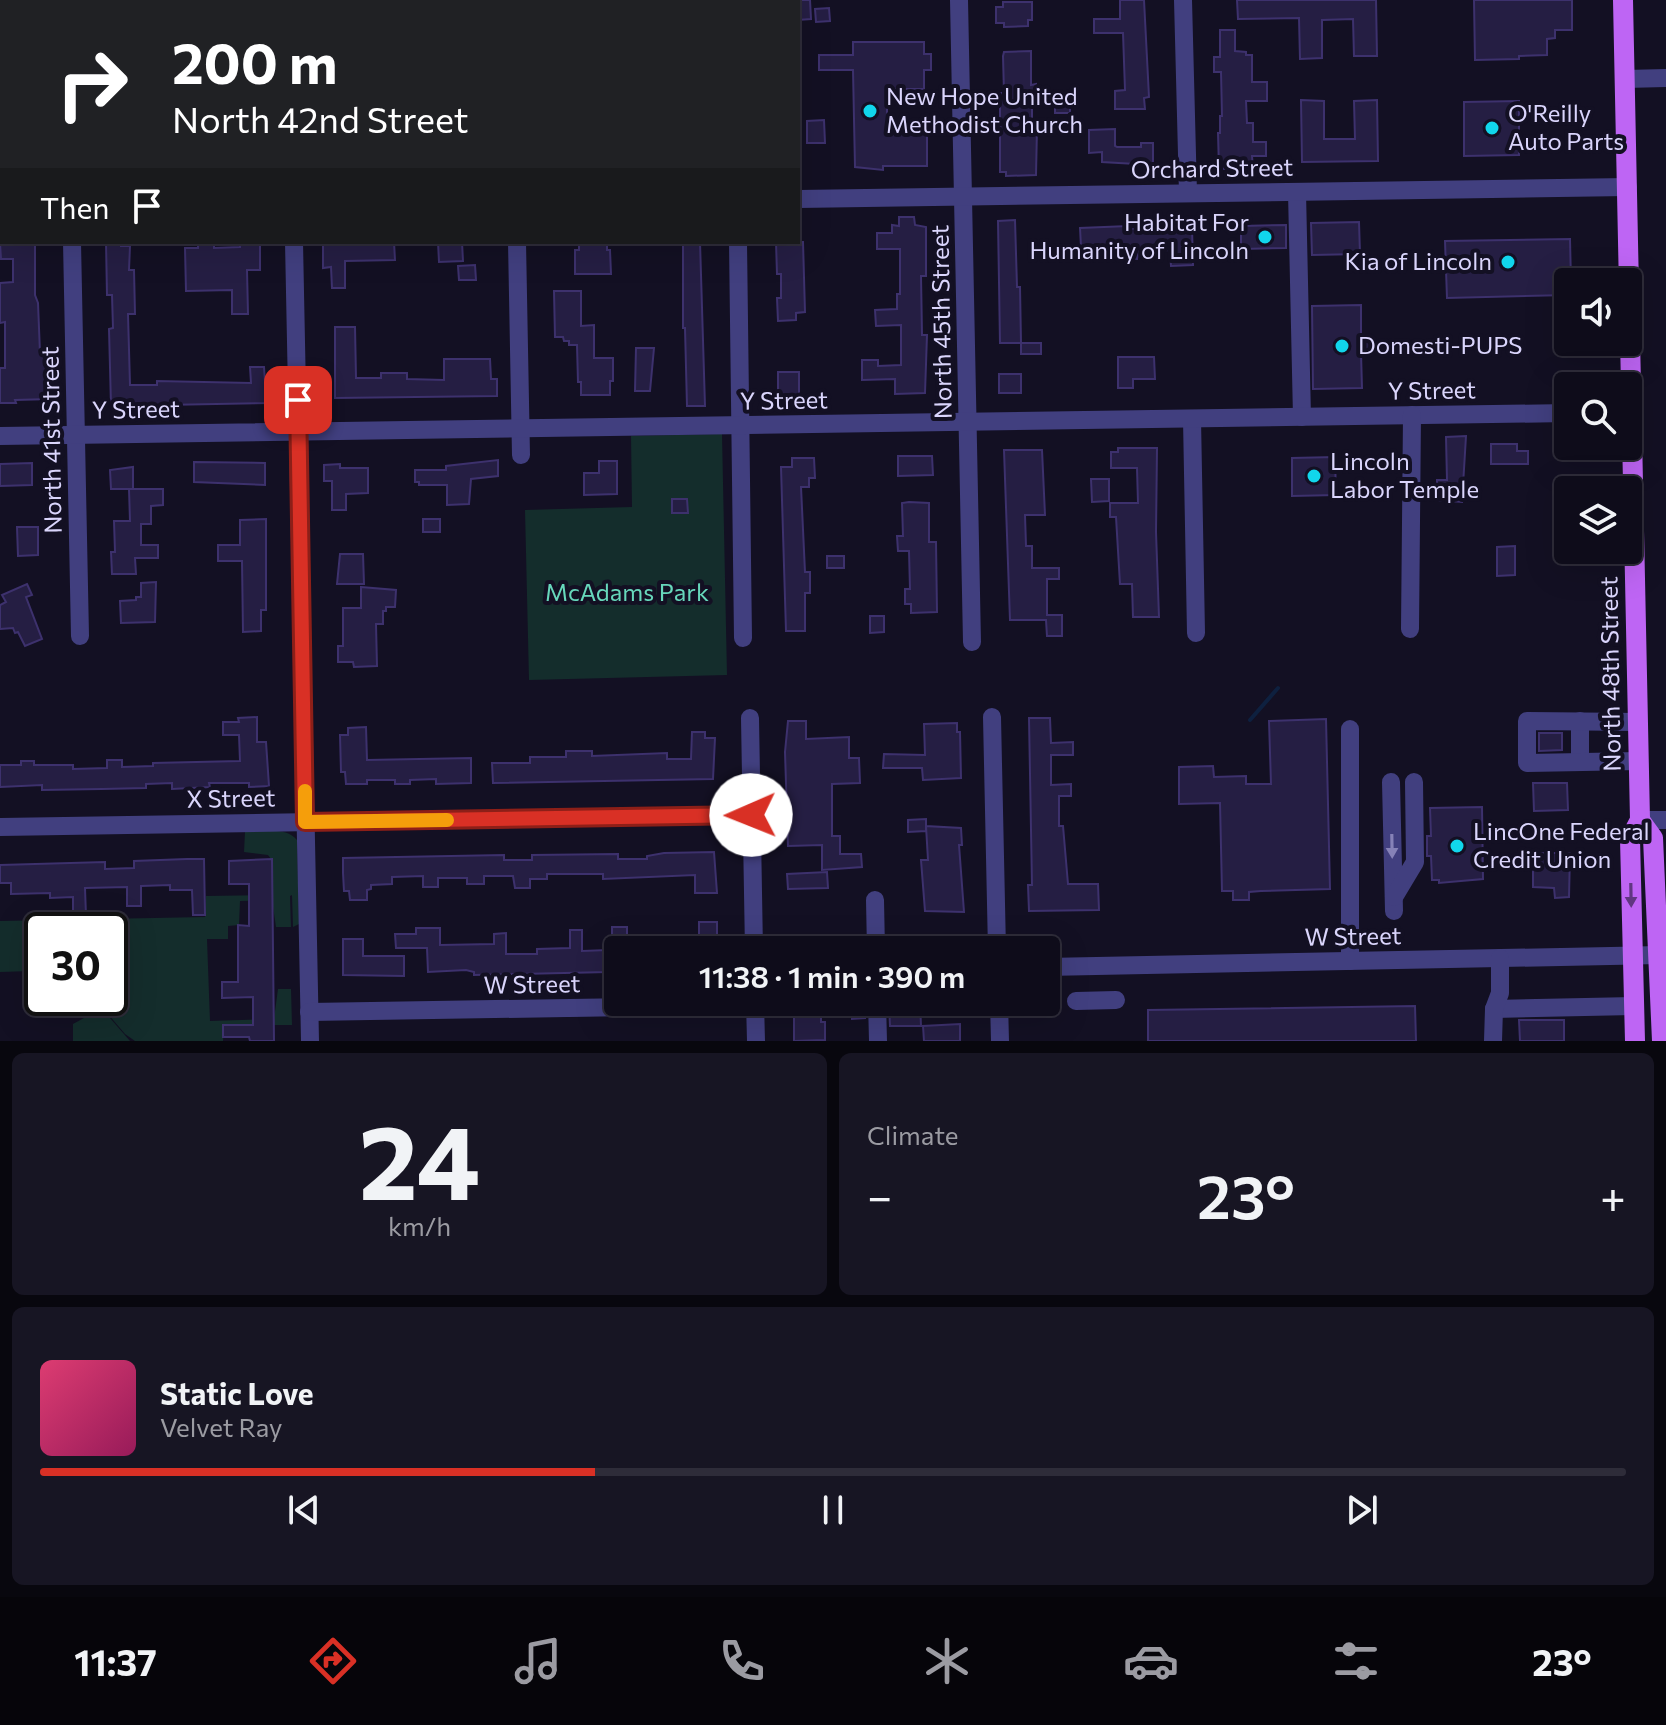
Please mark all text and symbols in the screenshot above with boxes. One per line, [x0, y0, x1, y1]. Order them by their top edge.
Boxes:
text: 200 m [172, 27, 338, 96]
icon: right [40, 32, 144, 136]
place label: New Hope United Methodist Church [886, 81, 1083, 138]
text: North 42nd Street [172, 96, 468, 140]
place label: O'Reilly Auto Parts [1508, 98, 1624, 155]
marker: New Hope United Methodist Church [861, 102, 879, 120]
marker: O'Reilly Auto Parts [1483, 119, 1501, 137]
street label: Orchard Street [1131, 152, 1294, 183]
icon: arrive [125, 184, 169, 228]
text: Then [40, 188, 109, 225]
place label: Habitat For Humanity of Lincoln [1029, 207, 1249, 264]
street label: North 45th Street [924, 224, 957, 419]
marker: Habitat For Humanity of Lincoln [1256, 228, 1274, 246]
place label: Kia of Lincoln [1345, 246, 1492, 275]
marker: Kia of Lincoln [1499, 253, 1517, 271]
map controls [1554, 268, 1642, 564]
button: sound [1554, 268, 1642, 356]
place label: Domesti-PUPS [1358, 330, 1522, 359]
marker: Domesti-PUPS [1333, 337, 1351, 355]
street label: North 41st Street [34, 346, 67, 534]
pin [264, 366, 332, 434]
button: search [1554, 372, 1642, 460]
street label: Y Street [1388, 374, 1476, 405]
icon: arrive [276, 378, 320, 422]
street label: Y Street [740, 384, 828, 415]
street label: Y Street [92, 393, 180, 424]
place label: Lincoln Labor Temple [1330, 446, 1479, 503]
marker: Lincoln Labor Temple [1305, 467, 1323, 485]
button: layers [1554, 476, 1642, 564]
street label: North 48th Street [1593, 576, 1626, 772]
park label: McAdams Park [545, 577, 709, 606]
position arrow [709, 773, 793, 857]
street label: X Street [186, 782, 276, 813]
place label: LincOne Federal Credit Union [1473, 816, 1650, 873]
one-way arrow [1386, 834, 1399, 859]
marker: LincOne Federal Credit Union [1448, 837, 1466, 855]
one-way arrow [1625, 883, 1638, 908]
speed limit sign: 30 [24, 912, 128, 1016]
street label: W Street [1304, 920, 1402, 951]
text: 11:38 · 1 min · 390 m [699, 957, 965, 994]
street label: W Street [483, 968, 581, 999]
text: 24 [359, 1094, 480, 1221]
text: Climate [867, 1119, 959, 1150]
text: 23° [1197, 1158, 1295, 1231]
text: − [867, 1168, 892, 1222]
text: + [1600, 1168, 1626, 1222]
text: km/h [388, 1210, 451, 1241]
text: Static Love [160, 1374, 314, 1411]
text: Velvet Ray [160, 1411, 283, 1442]
icon: previous [282, 1488, 326, 1532]
icon: pause [811, 1488, 855, 1532]
icon: next [1340, 1488, 1384, 1532]
icon: directions [305, 1633, 361, 1689]
icon: music [510, 1633, 566, 1689]
icon: phone [714, 1633, 770, 1689]
icon: climate [919, 1633, 975, 1689]
icon: car [1123, 1633, 1179, 1689]
icon: filters [1328, 1633, 1384, 1689]
text: 11:37 [74, 1639, 157, 1683]
text: 23° [1532, 1639, 1592, 1683]

